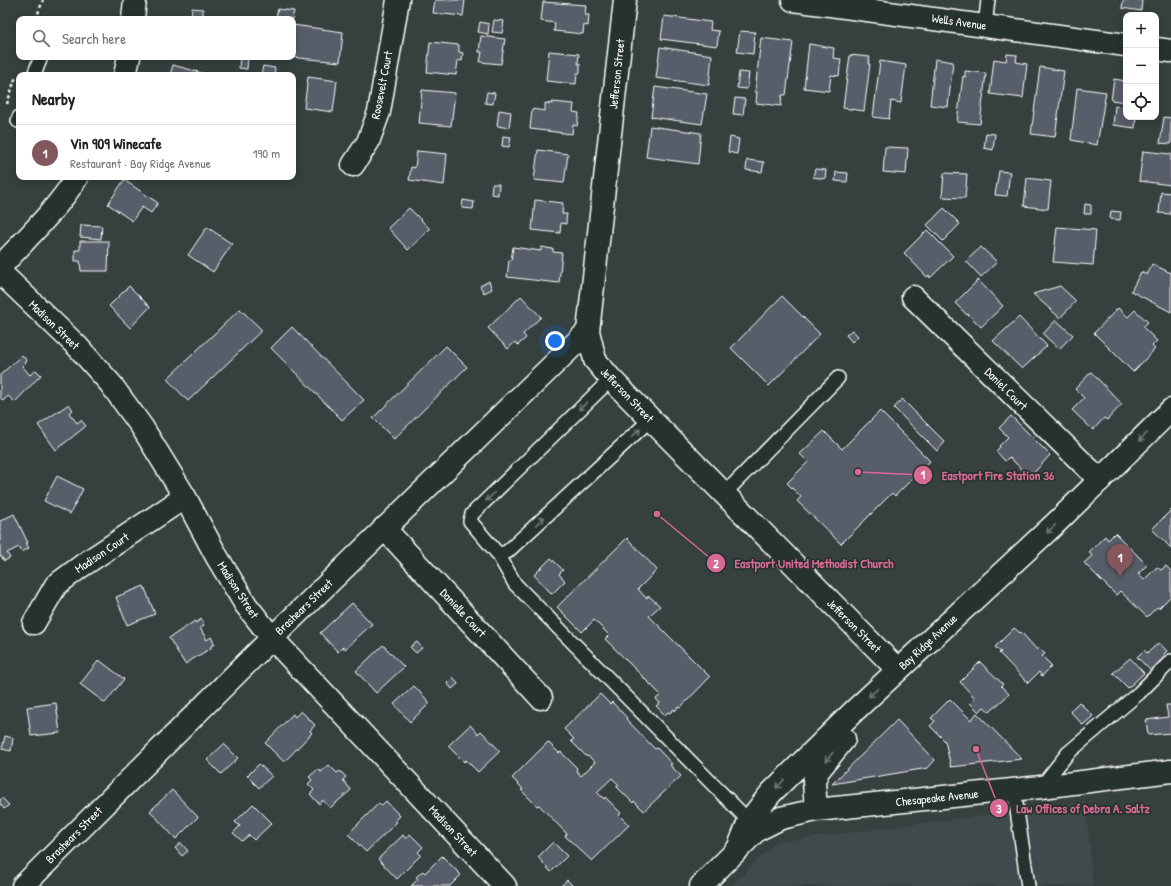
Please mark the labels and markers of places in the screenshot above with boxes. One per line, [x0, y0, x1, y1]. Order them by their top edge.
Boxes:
callout: Eastport Fire Station 36 [913, 463, 1062, 488]
pin: 1 [1107, 544, 1133, 577]
callout: Eastport United Methodist Church [706, 551, 901, 576]
callout: Law Offices of Debra A. Saltz [989, 796, 1158, 821]

